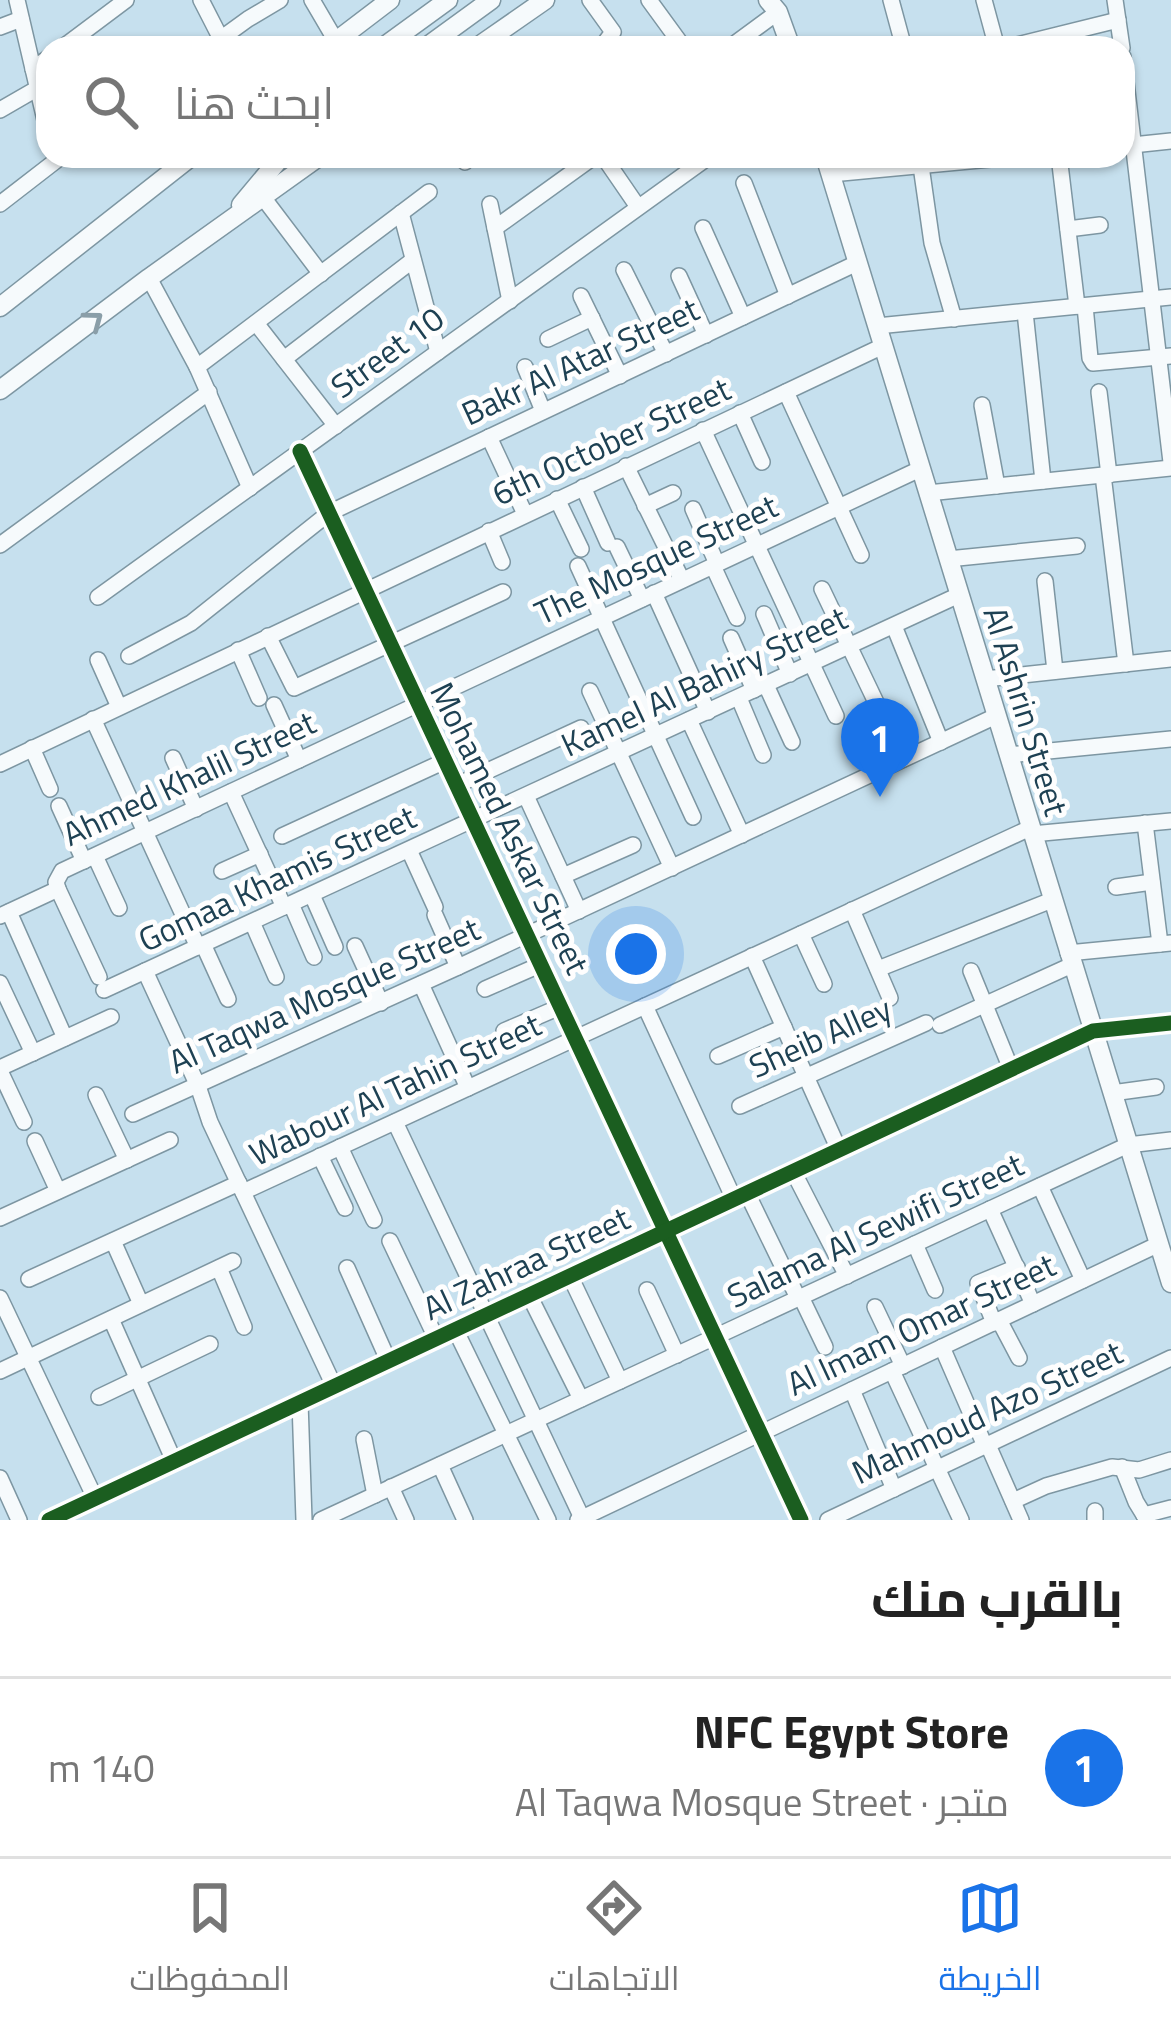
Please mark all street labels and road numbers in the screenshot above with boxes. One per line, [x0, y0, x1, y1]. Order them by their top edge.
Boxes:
street label: Bakr Al Atar Street [453, 284, 707, 438]
street label: Street 10 [320, 294, 454, 410]
street label: 6th October Street [484, 364, 739, 518]
street label: The Mosque Street [526, 481, 786, 637]
street label: Kamel Al Bahiry Street [553, 593, 856, 769]
street label: Al Ashrin Street [971, 600, 1082, 822]
street label: Mohamed Askar Street [418, 674, 603, 983]
street label: Ahmed Khalil Street [54, 697, 324, 859]
street label: Gomaa Khamis Street [130, 792, 424, 964]
street label: Al Taqwa Mosque Street [160, 904, 488, 1086]
street label: Sheib Alley [741, 983, 899, 1091]
street label: Wabour Al Tahin Street [241, 999, 549, 1179]
street label: Salama Al Sewifi Street [719, 1139, 1032, 1321]
street label: Al Zahraa Street [414, 1193, 638, 1333]
street label: Al Imam Omar Street [778, 1240, 1064, 1408]
street label: Mahmoud Azo Street [843, 1327, 1131, 1497]

